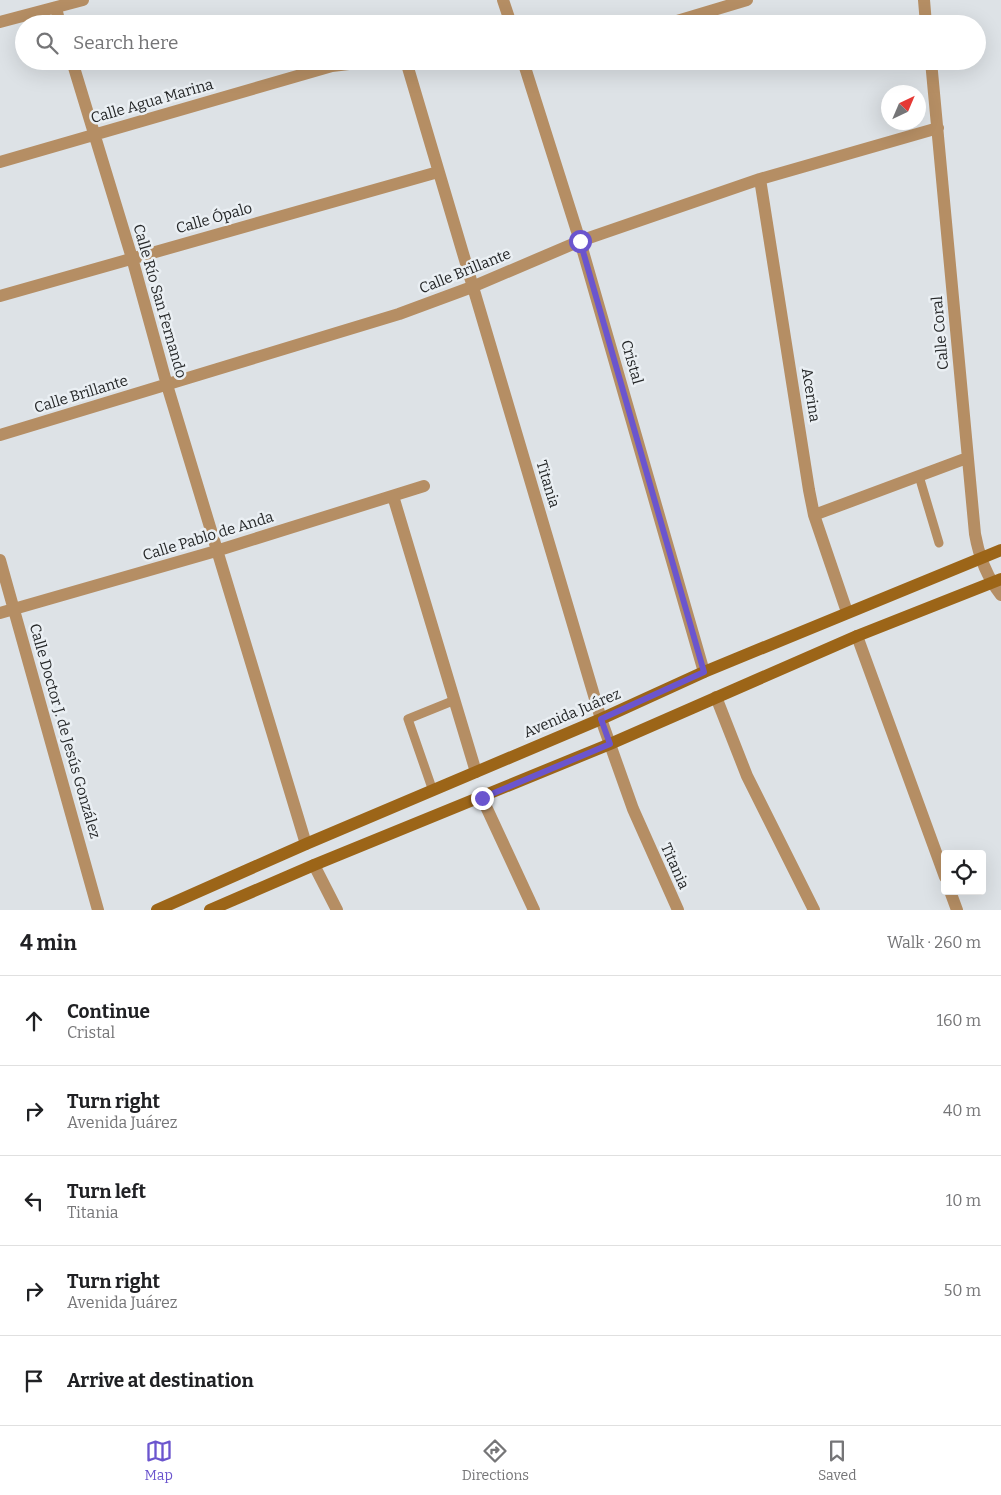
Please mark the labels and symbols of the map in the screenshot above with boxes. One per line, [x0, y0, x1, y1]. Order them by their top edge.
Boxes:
street label: Calle Agua Marina [89, 75, 215, 127]
north arrow [881, 85, 926, 130]
street label: Calle Ópalo [174, 199, 254, 237]
street label: Calle Río San Fernando [129, 222, 191, 380]
route start [569, 230, 592, 253]
street label: Calle Brillante [417, 244, 513, 298]
street label: Calle Coral [928, 295, 952, 371]
street label: Cristal [617, 338, 647, 386]
street label: Acerina [798, 367, 824, 423]
street label: Calle Brillante [32, 371, 130, 417]
street label: Titania [532, 458, 564, 510]
street label: Calle Pablo de Anda [141, 508, 275, 564]
street label: Calle Doctor J. de Jesús González [26, 621, 104, 841]
street label: Avenida Juárez [521, 684, 623, 742]
route end [471, 787, 494, 810]
street label: Titania [657, 840, 693, 892]

